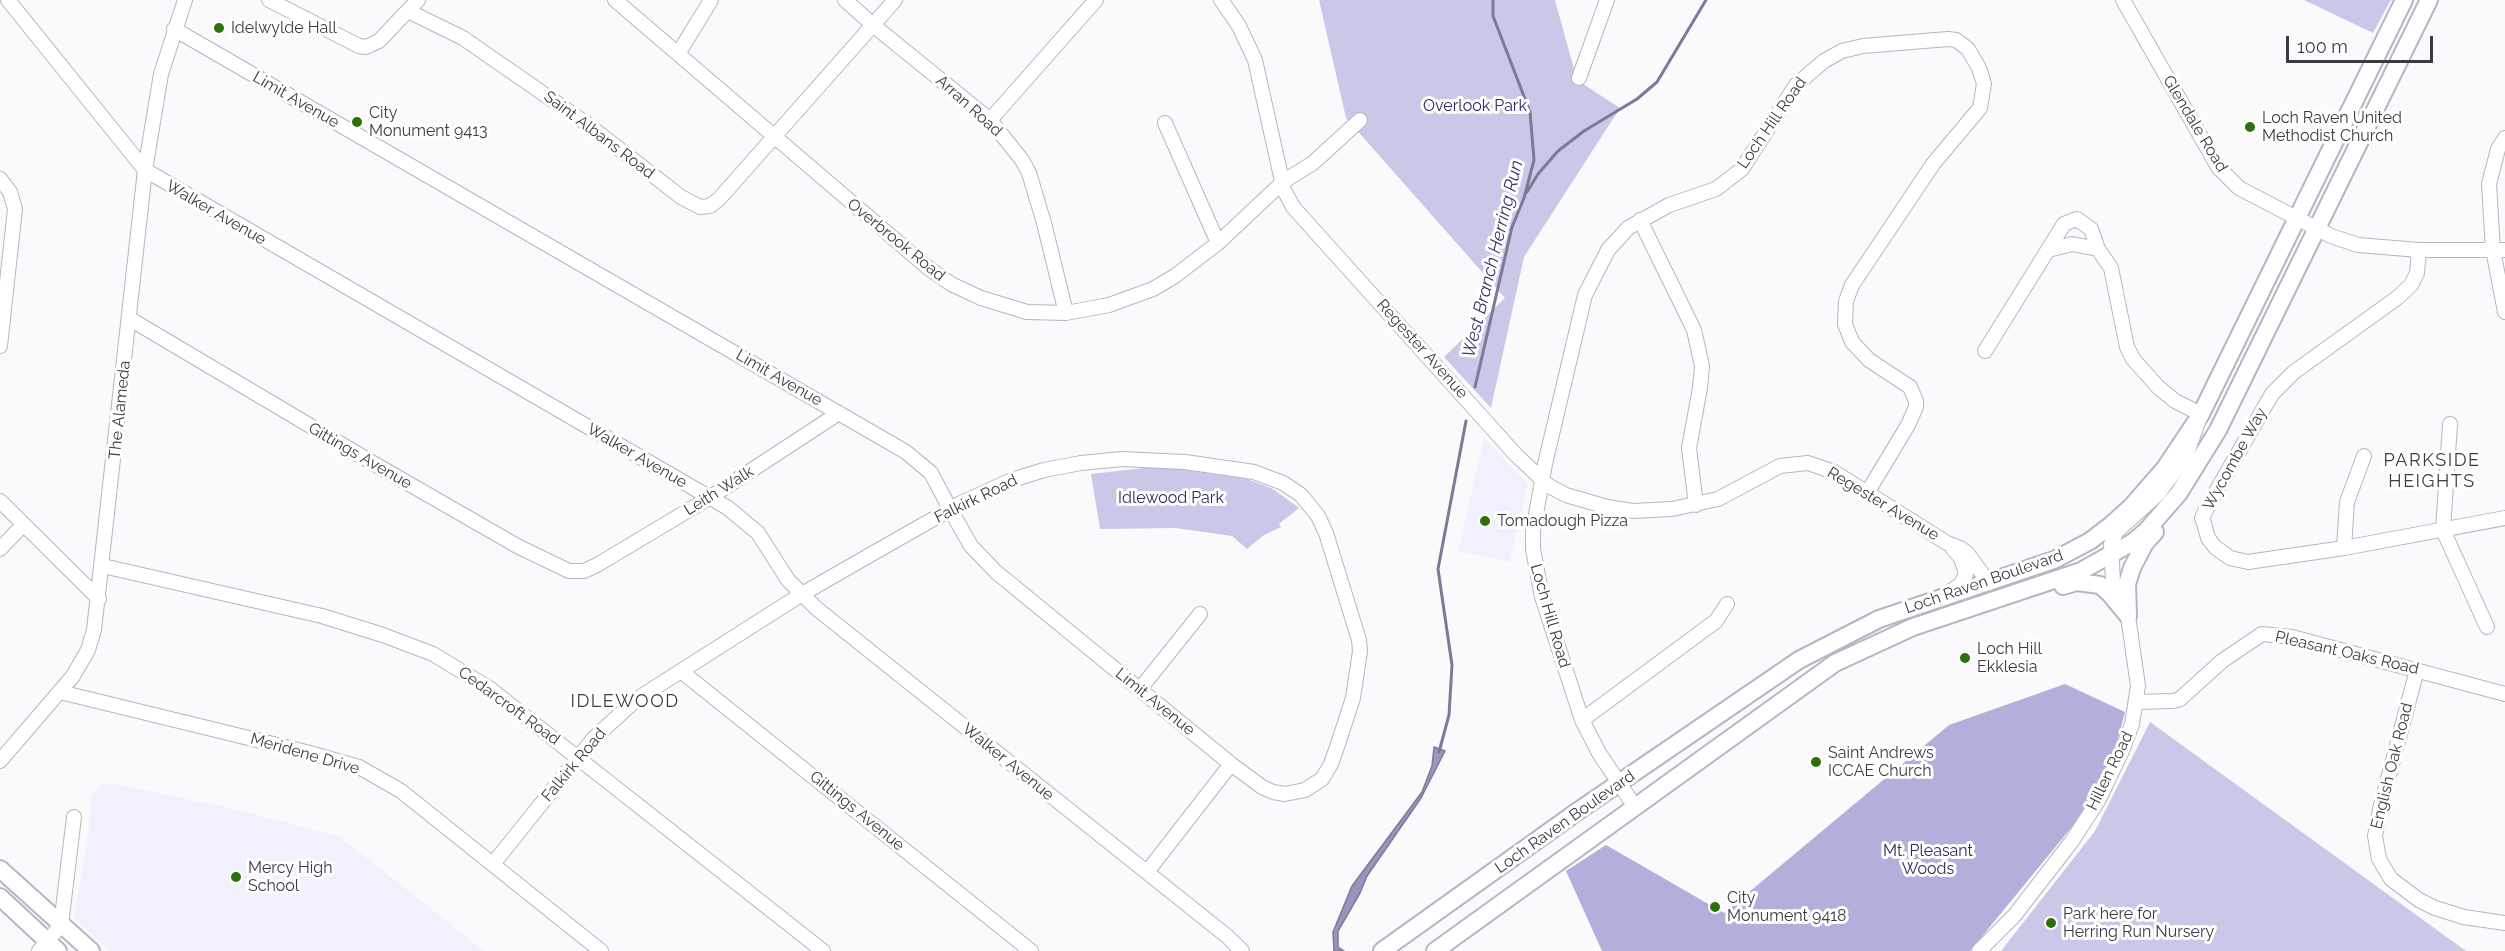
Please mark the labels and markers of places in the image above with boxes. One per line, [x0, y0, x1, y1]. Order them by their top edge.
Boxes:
place label: Idelwylde Hall [231, 18, 337, 38]
marker: Idelwylde Hall [212, 21, 226, 35]
place label: City Monument 9413 [369, 103, 488, 141]
place label: Loch Raven United Methodist Church [2262, 108, 2402, 146]
marker: City Monument 9413 [350, 115, 364, 129]
marker: Loch Raven United Methodist Church [2243, 120, 2257, 134]
place label: Tomadough Pizza [1497, 511, 1628, 531]
marker: Tomadough Pizza [1478, 514, 1492, 528]
place label: Loch Hill Ekklesia [1977, 639, 2042, 677]
marker: Loch Hill Ekklesia [1958, 651, 1972, 665]
place label: Saint Andrews ICCAE Church [1828, 743, 1934, 781]
marker: Saint Andrews ICCAE Church [1809, 755, 1823, 769]
place label: Mercy High School [248, 858, 333, 896]
marker: Mercy High School [229, 870, 243, 884]
place label: City Monument 9418 [1727, 888, 1846, 926]
marker: City Monument 9418 [1708, 900, 1722, 914]
place label: Park here for Herring Run Nursery [2063, 904, 2214, 942]
marker: Park here for Herring Run Nursery [2044, 916, 2058, 930]

